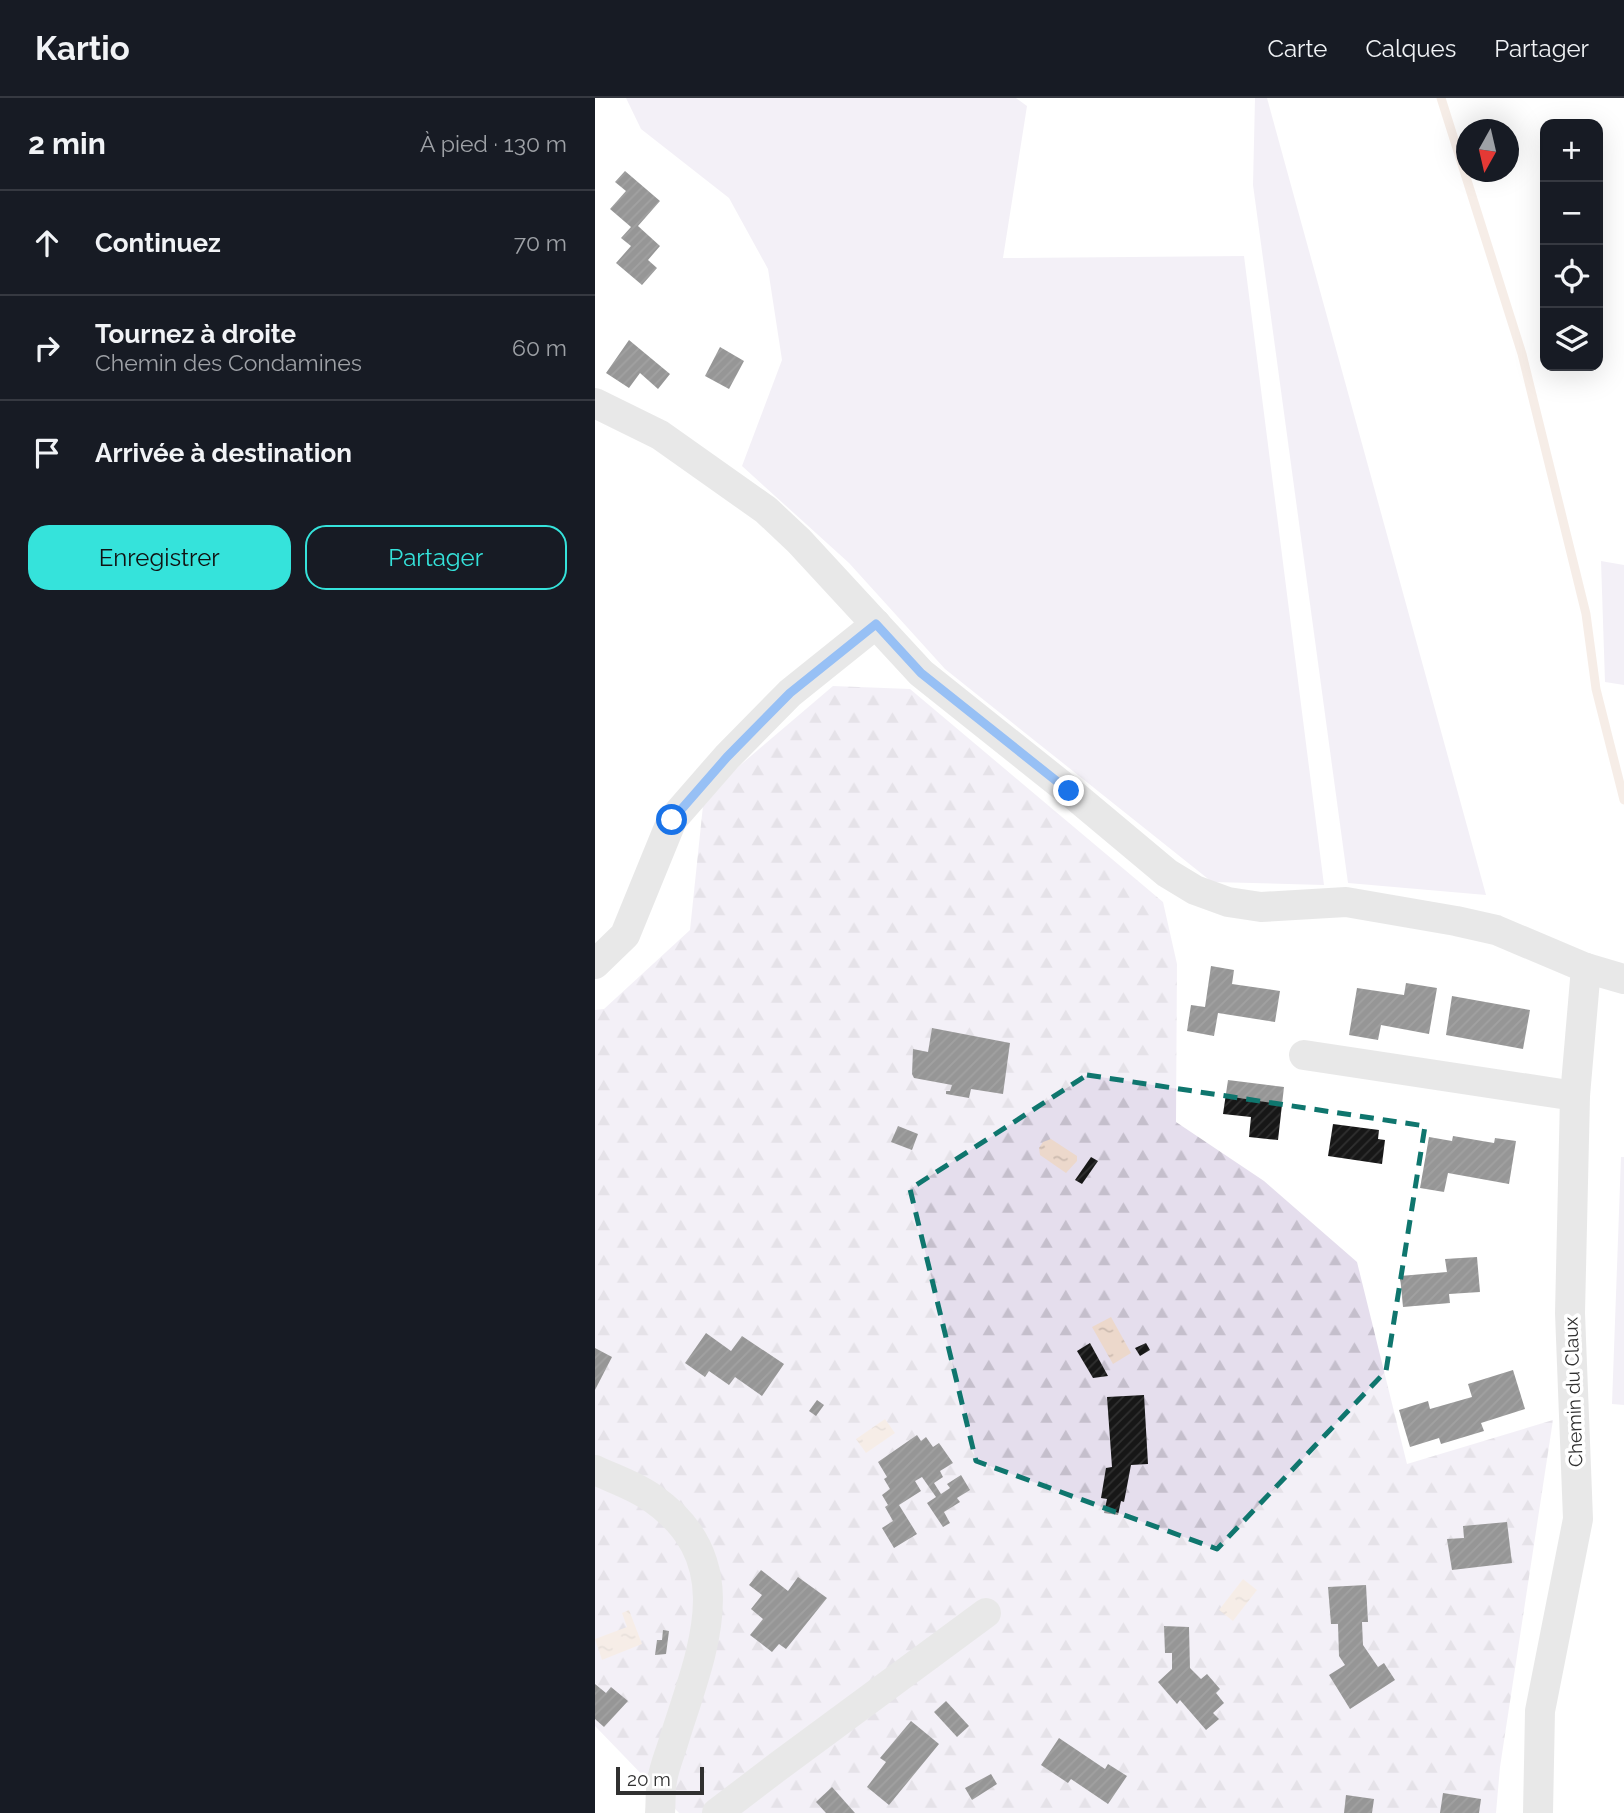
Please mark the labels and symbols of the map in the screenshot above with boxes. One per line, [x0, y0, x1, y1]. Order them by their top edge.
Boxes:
north arrow [1456, 119, 1519, 182]
route end [1053, 775, 1084, 806]
route start [656, 804, 687, 835]
street label: Chemin du Claux [1559, 1316, 1587, 1467]
scale bar [616, 1764, 703, 1796]

